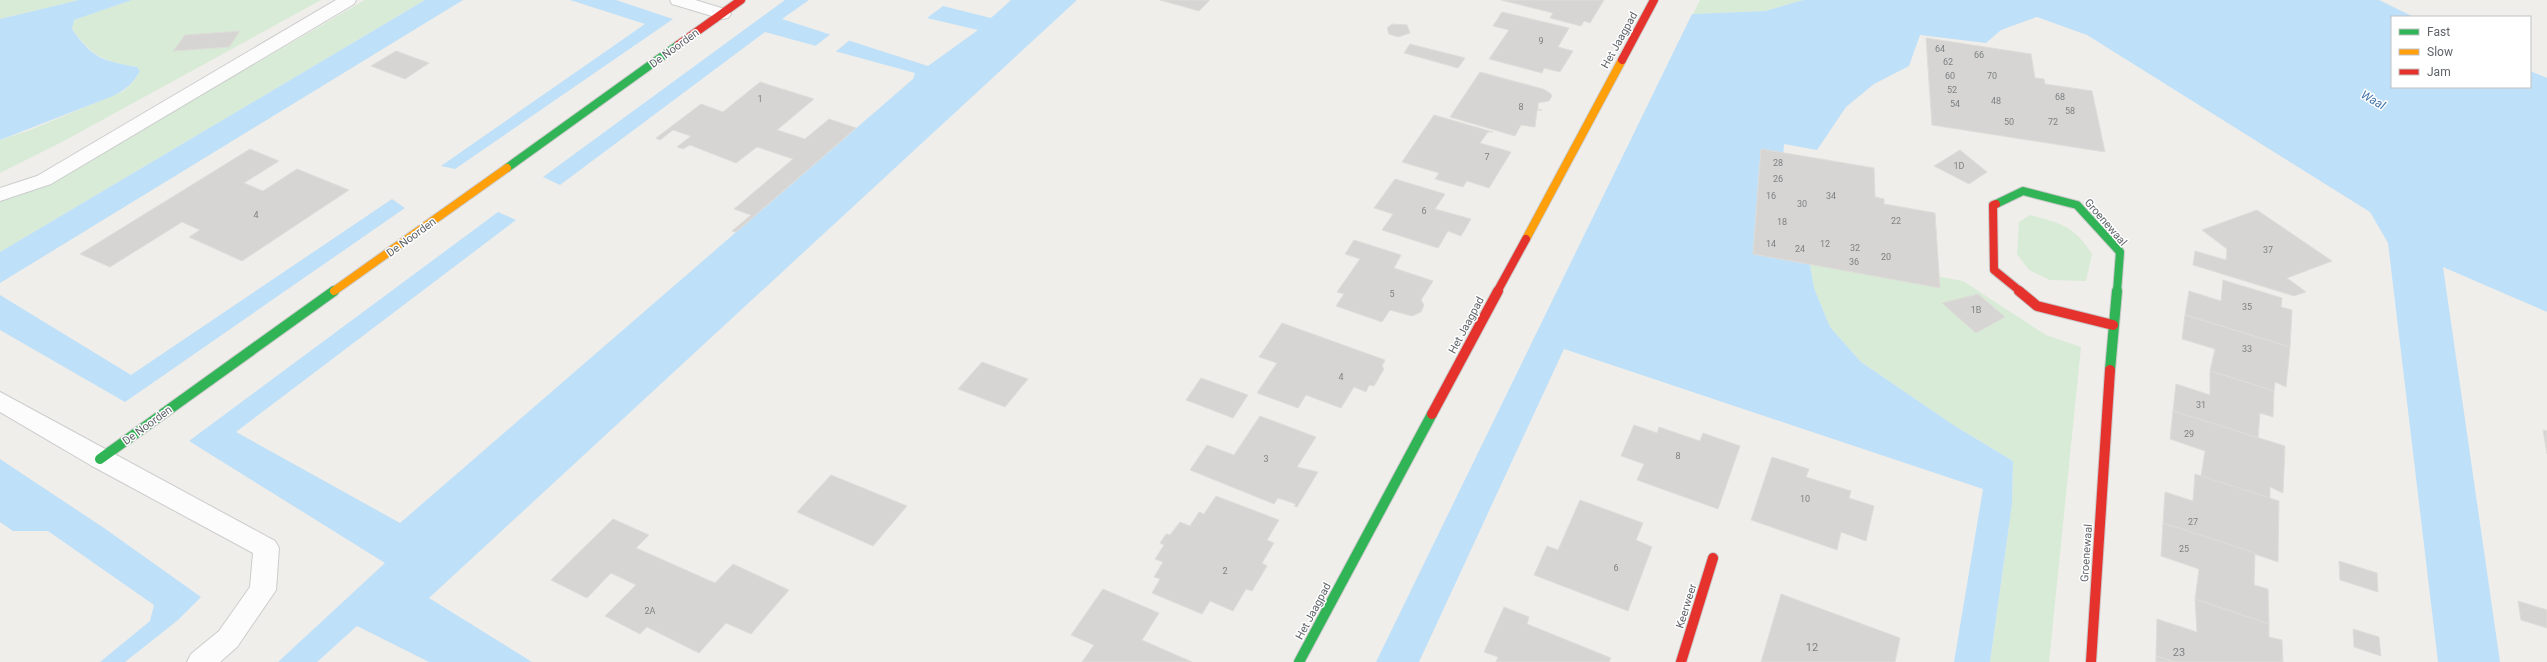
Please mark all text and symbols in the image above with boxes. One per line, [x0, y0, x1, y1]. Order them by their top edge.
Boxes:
street label: Het Jaagpad [1599, 10, 1640, 71]
legend [2391, 16, 2531, 88]
text: Fast [2427, 25, 2450, 39]
street label: De Noorden [647, 26, 702, 71]
house number: 9 [1538, 36, 1544, 46]
house number: 64 [1935, 44, 1945, 54]
text: Slow [2427, 45, 2453, 59]
house number: 66 [1974, 50, 1984, 60]
house number: 62 [1943, 57, 1953, 67]
text: Jam [2427, 65, 2451, 79]
house number: 60 [1945, 71, 1955, 81]
house number: 70 [1987, 71, 1997, 81]
house number: 52 [1947, 85, 1957, 95]
water label: Waal [2358, 88, 2388, 113]
house number: 68 [2055, 92, 2065, 102]
house number: 1 [757, 94, 763, 104]
house number: 48 [1991, 96, 2001, 106]
house number: 54 [1950, 99, 1960, 109]
house number: 8 [1518, 102, 1524, 112]
house number: 58 [2065, 106, 2075, 116]
house number: 50 [2004, 117, 2014, 127]
house number: 72 [2048, 117, 2058, 127]
house number: 7 [1484, 152, 1490, 162]
house number: 28 [1773, 158, 1783, 168]
house number: 1D [1954, 161, 1965, 171]
house number: 26 [1773, 174, 1783, 184]
house number: 16 [1766, 191, 1776, 201]
house number: 34 [1826, 191, 1836, 201]
street label: Groenewaal [2082, 196, 2130, 248]
house number: 30 [1797, 199, 1807, 209]
house number: 6 [1421, 206, 1427, 216]
house number: 4 [253, 210, 259, 220]
street label: De Noorden [384, 215, 439, 260]
house number: 22 [1891, 216, 1901, 226]
house number: 18 [1777, 217, 1787, 227]
house number: 14 [1766, 239, 1776, 249]
house number: 12 [1820, 239, 1830, 249]
house number: 32 [1850, 243, 1860, 253]
house number: 24 [1795, 244, 1805, 254]
house number: 37 [2263, 245, 2273, 255]
house number: 20 [1881, 252, 1891, 262]
house number: 36 [1849, 257, 1859, 267]
house number: 5 [1389, 289, 1395, 299]
street label: Het Jaagpad [1446, 295, 1487, 356]
house number: 35 [2242, 302, 2252, 312]
house number: 1B [1971, 305, 1982, 315]
house number: 33 [2242, 344, 2252, 354]
house number: 4 [1338, 372, 1344, 382]
house number: 31 [2196, 400, 2206, 410]
street label: De Noorden [120, 403, 175, 448]
house number: 29 [2184, 429, 2194, 439]
house number: 8 [1675, 451, 1681, 461]
house number: 3 [1263, 454, 1269, 464]
house number: 10 [1800, 494, 1810, 504]
house number: 27 [2188, 517, 2198, 527]
street label: Groenewaal [2078, 524, 2095, 582]
house number: 25 [2179, 544, 2189, 554]
house number: 6 [1613, 563, 1619, 573]
house number: 2 [1222, 566, 1228, 576]
street label: Het Jaagpad [1293, 581, 1334, 642]
street label: Keerweer [1674, 582, 1699, 630]
house number: 2A [645, 606, 656, 616]
house number: 12 [1806, 641, 1818, 654]
house number: 23 [2173, 646, 2185, 659]

